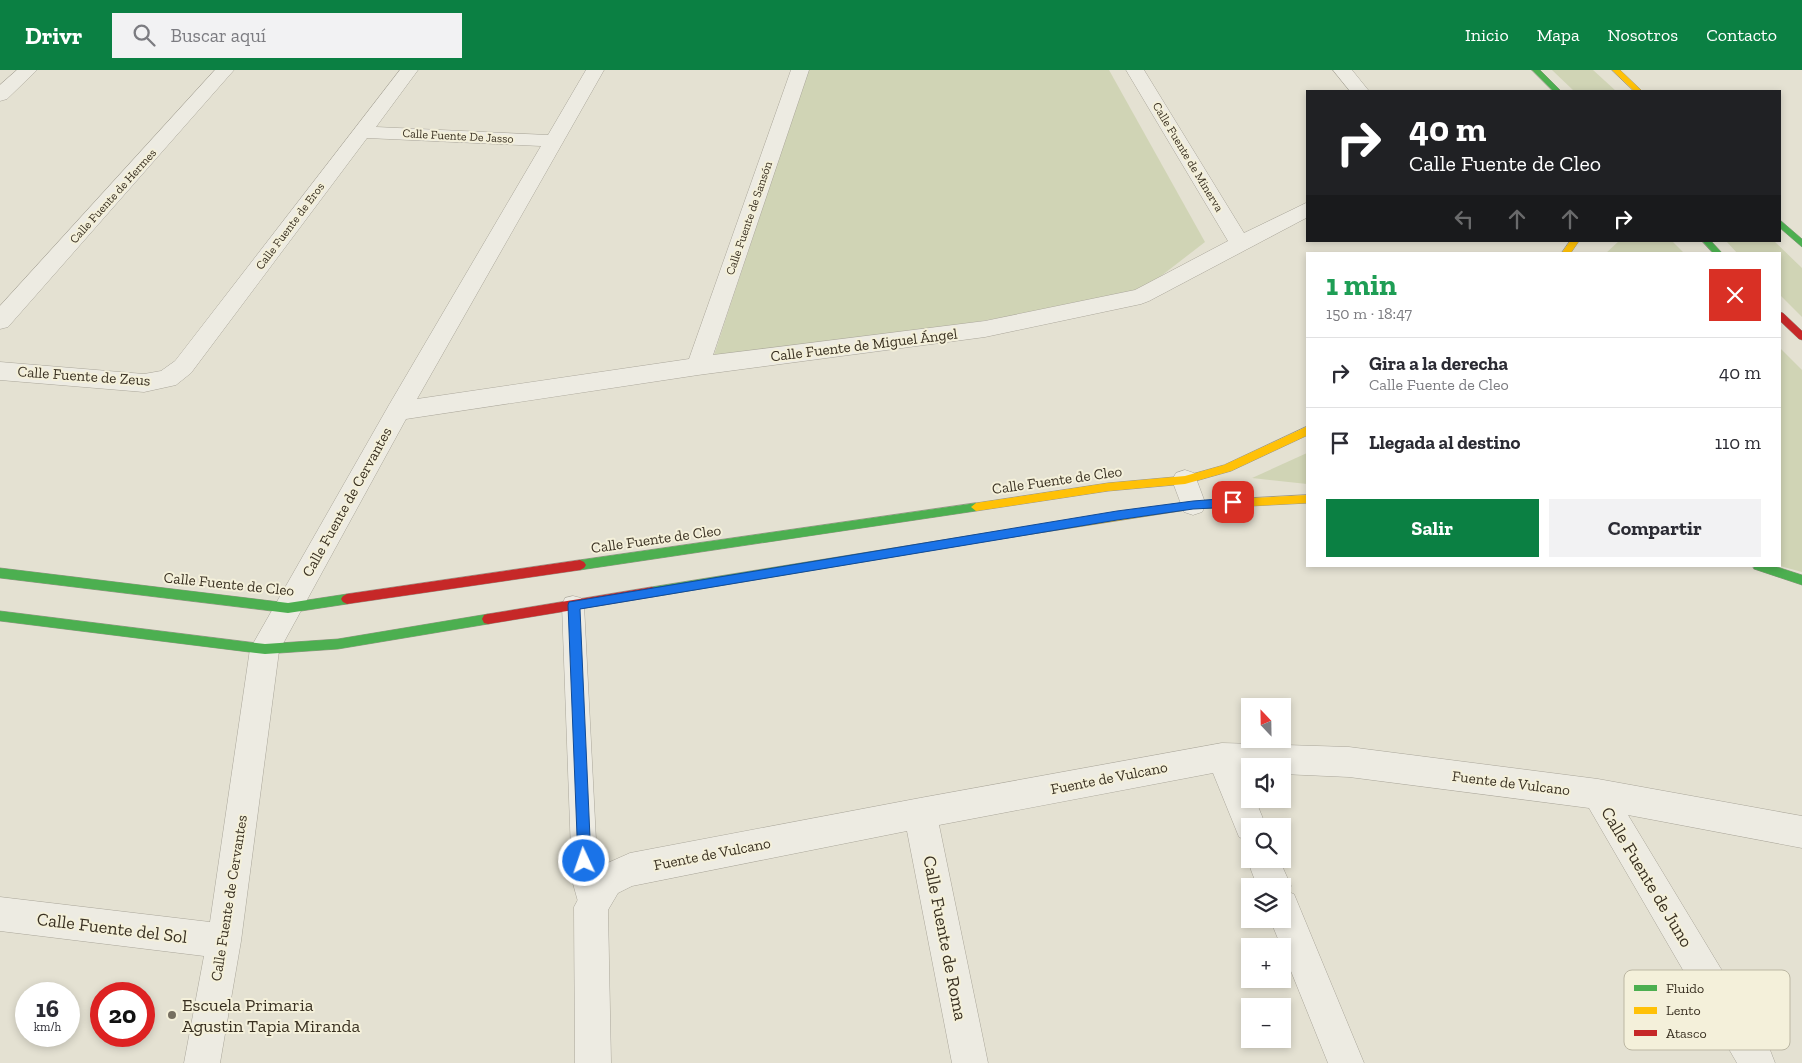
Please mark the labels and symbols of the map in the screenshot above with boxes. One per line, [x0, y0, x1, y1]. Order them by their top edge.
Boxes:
street label: Calle Fuente de Minerva [1150, 100, 1226, 215]
street label: Calle Fuente De Jasso [402, 126, 514, 146]
street label: Calle Fuente de Hermes [67, 146, 159, 246]
street label: Calle Fuente de Sansón [723, 159, 775, 277]
street label: Calle Fuente de Eros [253, 180, 327, 272]
street label: Calle Fuente de Miguel Ángel [770, 325, 958, 365]
street label: Calle Fuente de Zeus [17, 362, 151, 390]
street label: Calle Fuente de Cervantes [298, 424, 396, 580]
street label: Calle Fuente de Cleo [991, 462, 1123, 498]
pin [1212, 481, 1254, 523]
street label: Calle Fuente de Cleo [590, 521, 722, 557]
street label: Calle Fuente de Cleo [163, 568, 295, 600]
north arrow [1241, 698, 1291, 748]
street label: Fuente de Vulcano [1049, 758, 1169, 798]
street label: Fuente de Vulcano [1451, 767, 1571, 799]
street label: Calle Fuente de Juno [1596, 803, 1698, 951]
street label: Calle Fuente de Cervantes [207, 814, 251, 982]
position arrow [557, 834, 609, 886]
street label: Fuente de Vulcano [652, 834, 772, 874]
street label: Calle Fuente de Roma [918, 854, 972, 1023]
street label: Calle Fuente del Sol [36, 908, 189, 948]
legend [1624, 970, 1790, 1050]
text: Fluido [1666, 980, 1704, 997]
speed limit sign: 20 [90, 982, 155, 1047]
place label: Escuela Primaria Agustin Tapia Miranda [182, 994, 360, 1037]
text: Lento [1666, 1002, 1701, 1019]
marker: Escuela Primaria Agustin Tapia Miranda [166, 1009, 178, 1021]
text: Atasco [1666, 1025, 1707, 1042]

